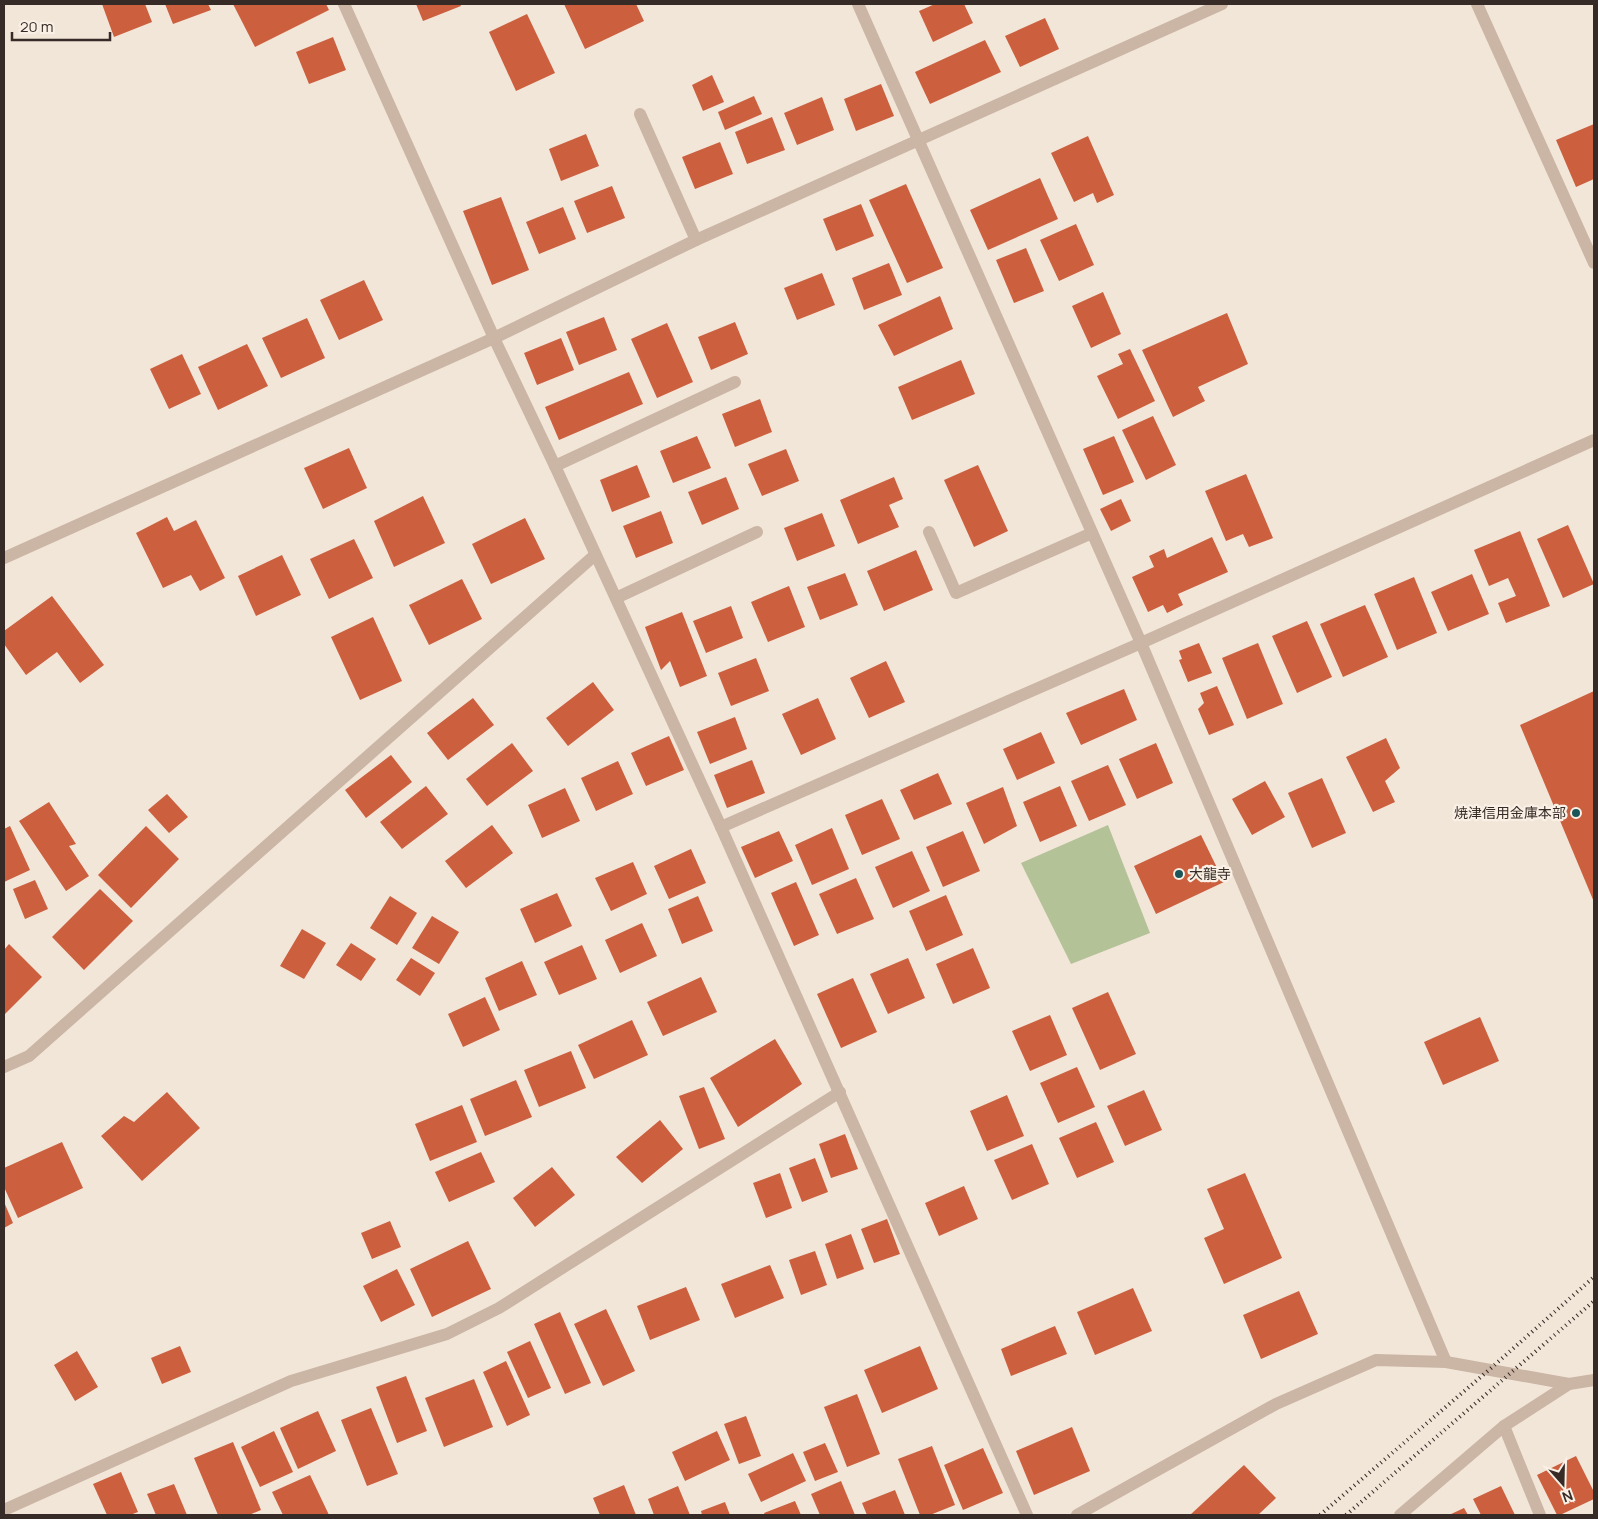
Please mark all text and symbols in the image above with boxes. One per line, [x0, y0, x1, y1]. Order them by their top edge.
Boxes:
scale bar [12, 10, 110, 42]
text: 20 m [20, 16, 53, 37]
place label: 焼津信用金庫本部 [1454, 803, 1566, 822]
marker: 焼津信用金庫本部 [1570, 807, 1582, 819]
place label: 大龍寺 [1189, 864, 1231, 883]
marker: 大龍寺 [1173, 868, 1185, 880]
north arrow [1538, 1459, 1588, 1509]
text: N [1560, 1486, 1576, 1507]

